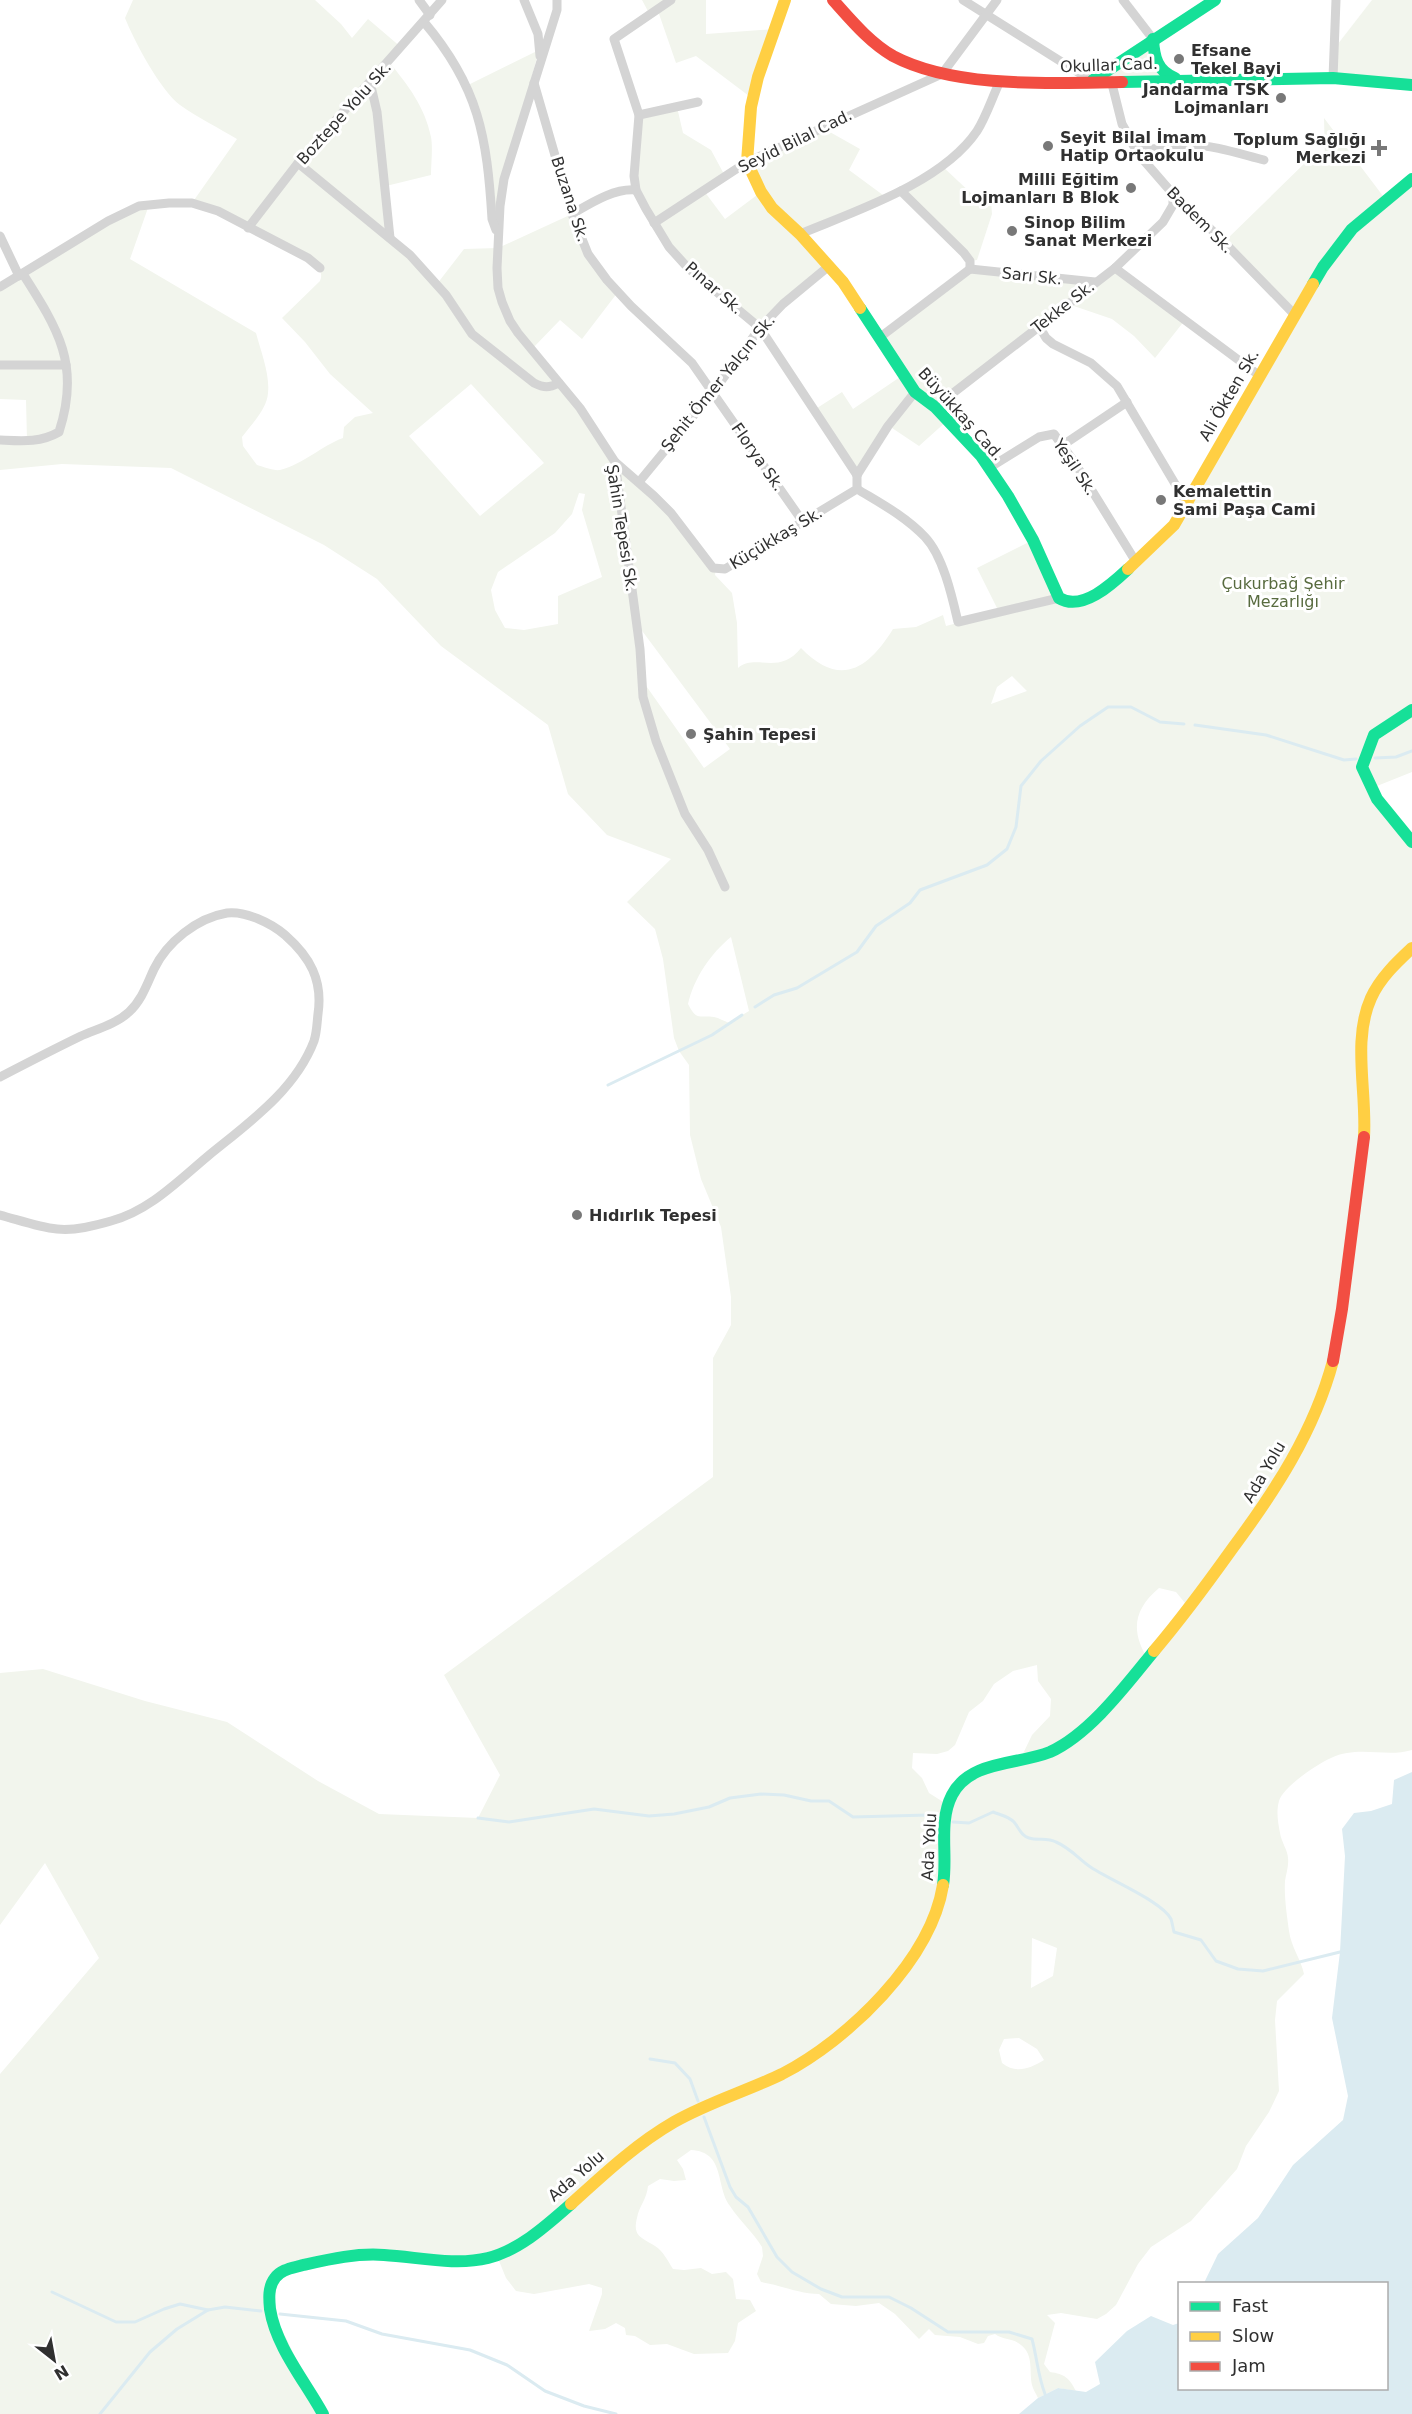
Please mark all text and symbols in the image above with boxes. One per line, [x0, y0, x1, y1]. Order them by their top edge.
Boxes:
place label: Efsane Tekel Bayi [1191, 41, 1281, 78]
marker: Efsane Tekel Bayi [1172, 52, 1186, 66]
street label: Okullar Cad. [1060, 54, 1158, 76]
street label: Boztepe Yolu Sk. [293, 58, 395, 168]
place label: Jandarma TSK Lojmanları [1142, 80, 1270, 117]
marker: Jandarma TSK Lojmanları [1274, 91, 1288, 105]
street label: Seyid Bilal Cad. [735, 105, 855, 177]
place label: Seyit Bilal İmam Hatip Ortaokulu [1060, 128, 1207, 165]
place label: Toplum Sağlığı Merkezi [1234, 130, 1366, 167]
marker: Seyit Bilal İmam Hatip Ortaokulu [1041, 139, 1055, 153]
marker: Toplum Sağlığı Merkezi [1370, 139, 1388, 157]
street label: Buzana Sk. [547, 154, 593, 244]
place label: Milli Eğitim Lojmanları B Blok [961, 170, 1119, 207]
marker: Milli Eğitim Lojmanları B Blok [1124, 181, 1138, 195]
street label: Badem Sk. [1163, 183, 1237, 257]
place label: Sinop Bilim Sanat Merkezi [1024, 213, 1152, 250]
marker: Sinop Bilim Sanat Merkezi [1005, 224, 1019, 238]
street label: Pınar Sk. [681, 258, 747, 318]
street label: Sarı Sk. [1001, 263, 1063, 289]
street label: Tekke Sk. [1027, 277, 1098, 338]
street label: Şehit Ömer Yalçın Sk. [657, 311, 779, 455]
street label: Ali Ökten Sk. [1195, 346, 1263, 444]
street label: Büyükkaş Cad. [914, 364, 1008, 464]
street label: Florya Sk. [728, 419, 788, 495]
street label: Yeşil Sk. [1049, 434, 1101, 499]
street label: Şahin Tepesi Sk. [603, 463, 641, 593]
place label: Kemalettin Sami Paşa Cami [1173, 482, 1316, 519]
marker: Kemalettin Sami Paşa Cami [1154, 493, 1168, 507]
street label: Küçükkaş Sk. [726, 503, 826, 573]
park label: Çukurbağ Şehir Mezarlığı [1221, 574, 1345, 611]
place label: Şahin Tepesi [703, 725, 816, 744]
marker: Şahin Tepesi [684, 727, 698, 741]
place label: Hıdırlık Tepesi [589, 1206, 717, 1225]
marker: Hıdırlık Tepesi [570, 1208, 584, 1222]
street label: Ada Yolu [1239, 1438, 1289, 1506]
street label: Ada Yolu [918, 1813, 940, 1881]
street label: Ada Yolu [544, 2147, 608, 2205]
legend [1178, 2282, 1388, 2390]
text: Fast [1232, 2295, 1268, 2316]
text: Slow [1232, 2325, 1274, 2346]
north arrow [24, 2330, 84, 2390]
text: Jam [1231, 2355, 1266, 2376]
text: N [51, 2361, 72, 2384]

